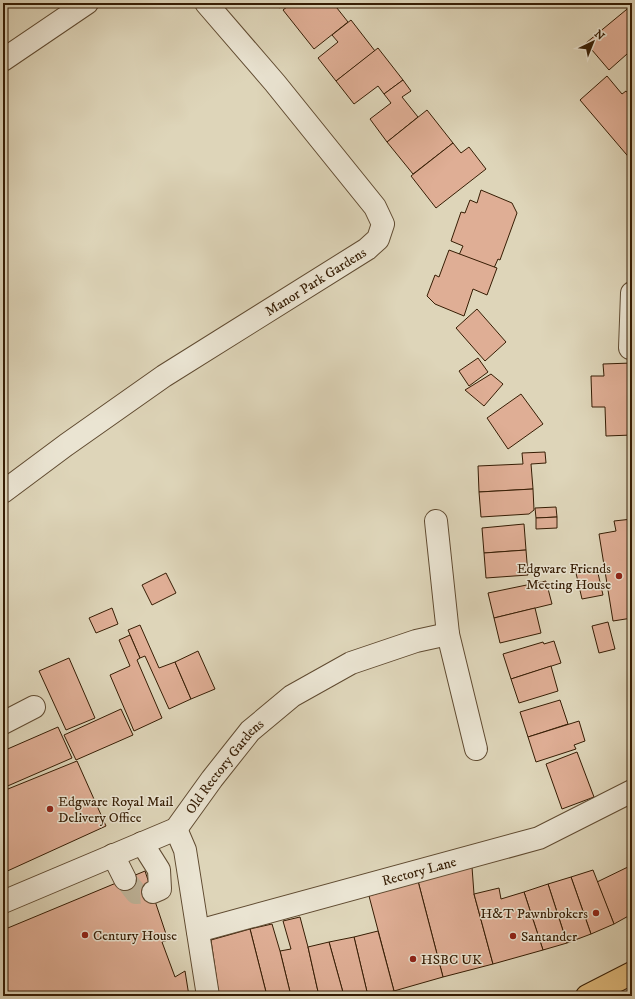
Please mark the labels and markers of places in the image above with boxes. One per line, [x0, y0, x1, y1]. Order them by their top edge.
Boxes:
place label: Edgware Friends Meeting House [517, 560, 611, 594]
marker: Edgware Friends Meeting House [614, 571, 624, 581]
place label: Edgware Royal Mail Delivery Office [58, 793, 174, 827]
marker: Edgware Royal Mail Delivery Office [45, 804, 55, 814]
place label: H&T Pawnbrokers [481, 905, 588, 923]
marker: H&T Pawnbrokers [591, 908, 601, 918]
place label: Century House [93, 927, 177, 945]
place label: Santander [521, 928, 578, 946]
marker: Century House [80, 930, 90, 940]
marker: Santander [508, 931, 518, 941]
place label: HSBC UK [421, 951, 482, 969]
marker: HSBC UK [408, 954, 418, 964]

